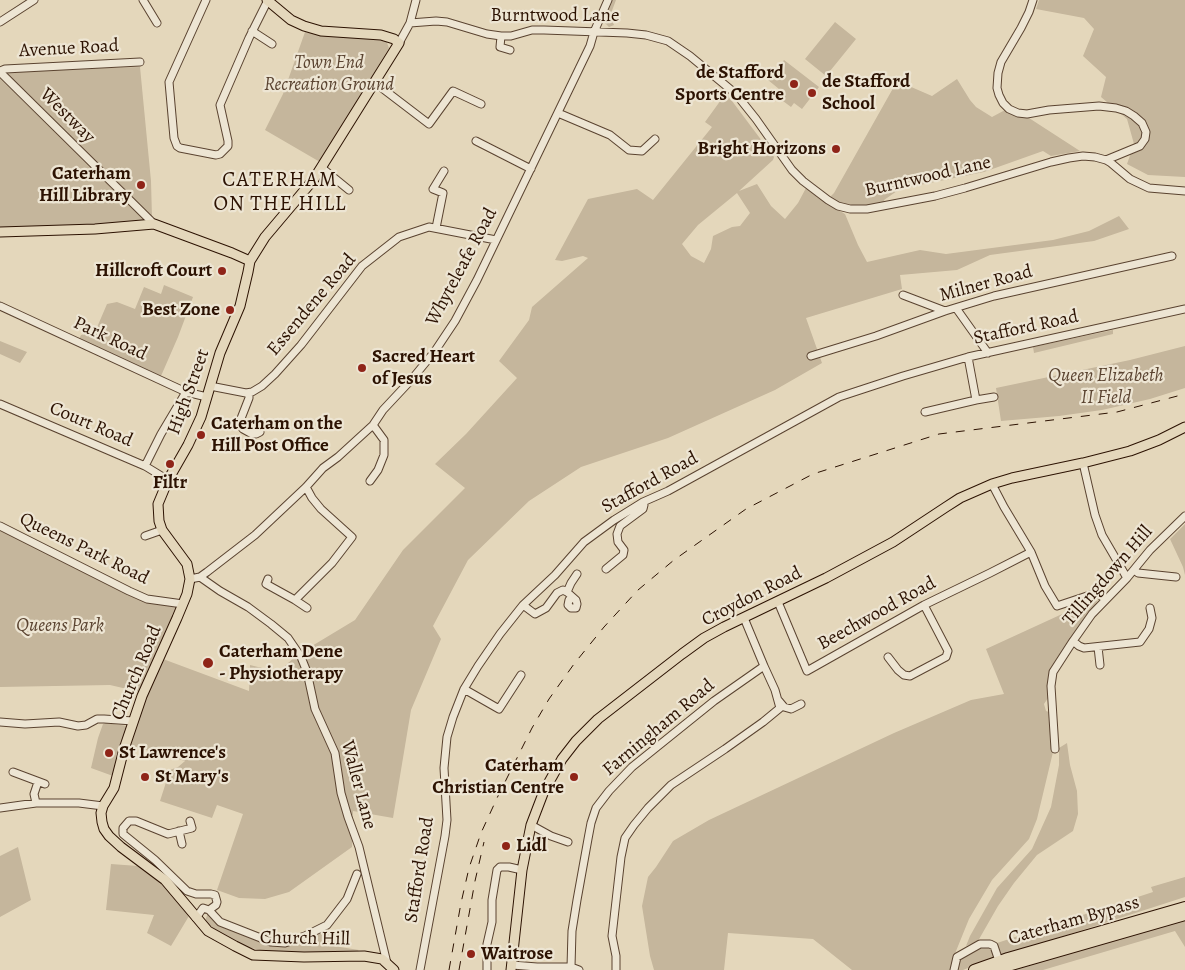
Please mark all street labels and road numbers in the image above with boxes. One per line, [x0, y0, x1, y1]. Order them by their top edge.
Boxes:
street label: Burntwood Lane [491, 5, 619, 27]
street label: Avenue Road [19, 35, 119, 63]
street label: Westway [35, 84, 99, 148]
street label: Burntwood Lane [863, 151, 993, 203]
street label: Whyteleafe Road [421, 204, 503, 330]
street label: Essendene Road [263, 249, 361, 361]
street label: Milner Road [937, 261, 1035, 307]
street label: Stafford Road [971, 306, 1081, 350]
street label: Park Road [69, 312, 151, 366]
street label: High Street [163, 346, 215, 438]
street label: Court Road [46, 397, 136, 453]
street label: Stafford Road [598, 447, 702, 519]
street label: Queens Park Road [15, 508, 153, 590]
street label: Tillingdown Hill [1058, 521, 1158, 631]
street label: Croydon Road [698, 562, 806, 632]
street label: Beechwood Road [814, 572, 940, 656]
street label: Church Road [107, 622, 167, 724]
street label: Farningham Road [598, 675, 720, 781]
street label: Waller Lane [335, 738, 381, 832]
street label: Stafford Road [400, 815, 440, 925]
street label: Caterham Bypass [1006, 891, 1142, 951]
street label: Church Hill [260, 927, 350, 951]

